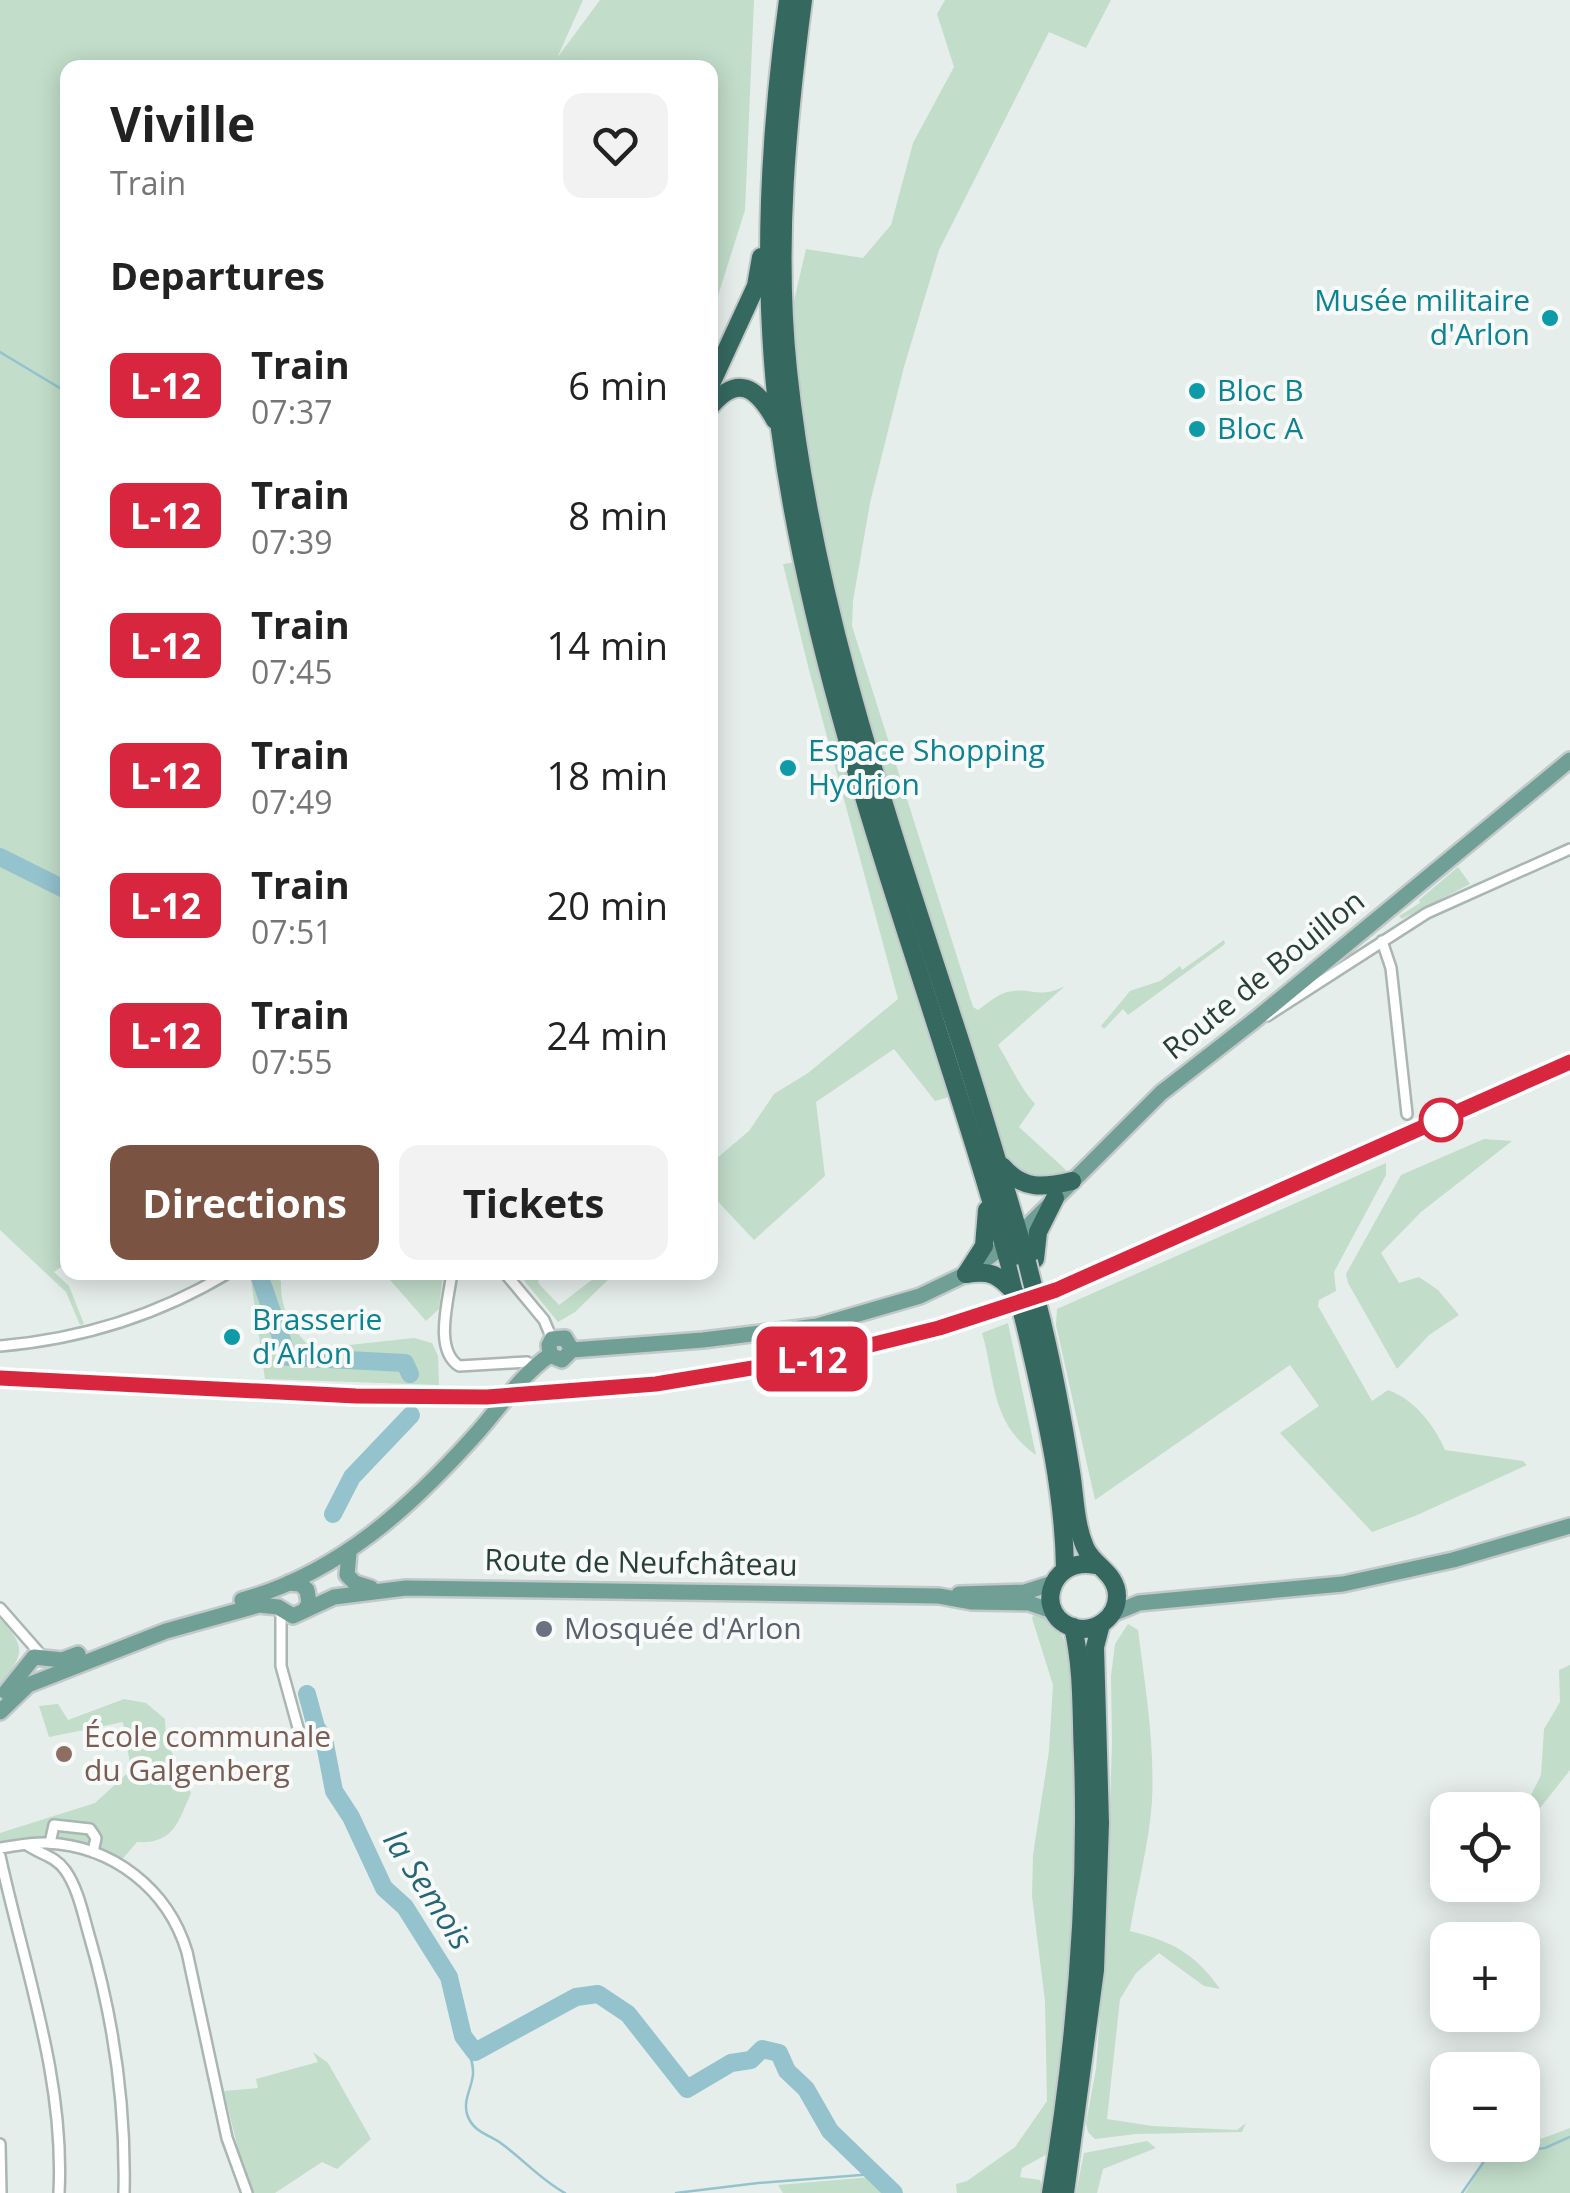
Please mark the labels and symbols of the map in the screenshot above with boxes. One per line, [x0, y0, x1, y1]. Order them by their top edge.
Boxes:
place label: Musée militaire d'Arlon [1314, 279, 1530, 354]
marker: Musée militaire d'Arlon [1539, 307, 1561, 329]
place label: Bloc B [1217, 369, 1304, 410]
marker: Bloc B [1186, 380, 1208, 402]
place label: Bloc A [1217, 407, 1303, 448]
marker: Bloc A [1186, 418, 1208, 440]
place label: Espace Shopping Hydrion [808, 729, 1045, 804]
marker: Espace Shopping Hydrion [777, 757, 799, 779]
street label: Route de Bouillon [1154, 880, 1372, 1068]
unlabelled marker [1420, 1099, 1462, 1141]
place label: Brasserie d'Arlon [252, 1298, 382, 1373]
marker: Brasserie d'Arlon [221, 1326, 243, 1348]
line badge: L-12 [742, 1326, 882, 1392]
street label: Route de Neufchâteau [484, 1538, 798, 1585]
place label: Mosquée d'Arlon [564, 1607, 802, 1648]
marker: Mosquée d'Arlon [533, 1618, 555, 1640]
place label: École communale du Galgenberg [84, 1715, 331, 1790]
marker: École communale du Galgenberg [53, 1743, 75, 1765]
water label: la Semois [375, 1821, 484, 1957]

